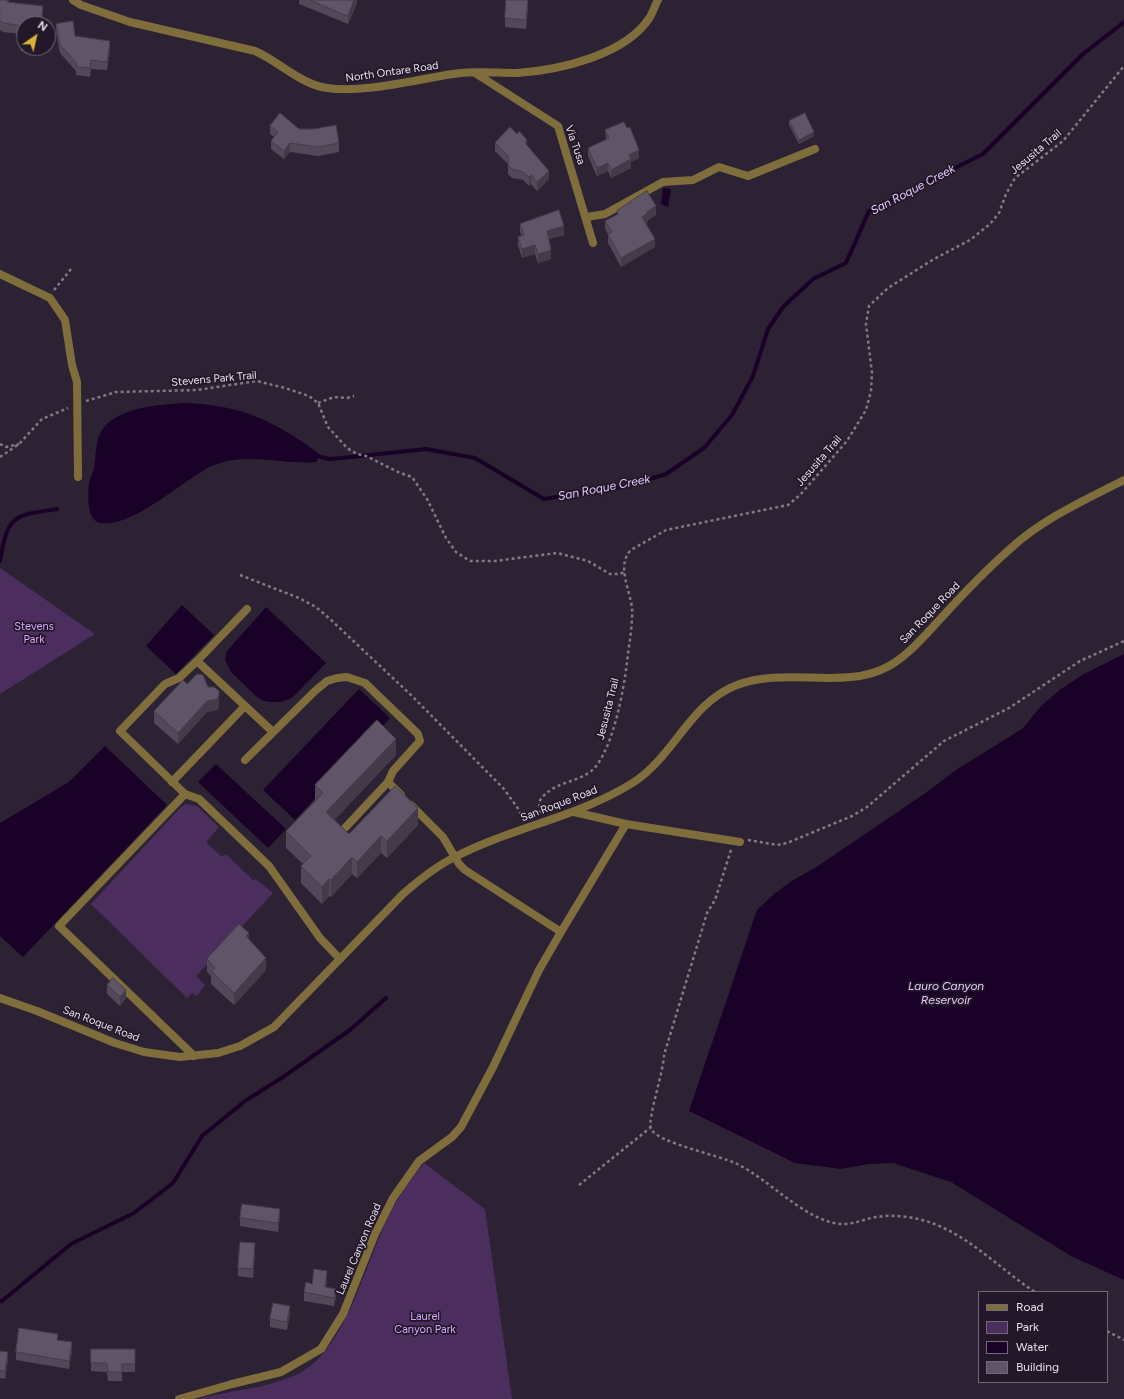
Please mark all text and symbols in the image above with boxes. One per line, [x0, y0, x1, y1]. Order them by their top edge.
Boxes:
north arrow [16, 16, 56, 56]
text: N [35, 19, 50, 34]
street label: North Ontare Road [345, 59, 439, 85]
street label: Via Tusa [562, 123, 588, 167]
street label: Jesusita Trail [1008, 127, 1064, 177]
water label: San Roque Creek [868, 162, 958, 218]
street label: Stevens Park Trail [171, 369, 257, 389]
street label: Jesusita Trail [793, 433, 845, 489]
water label: San Roque Creek [557, 472, 651, 504]
street label: San Roque Road [897, 579, 963, 647]
park label: Stevens Park [14, 620, 54, 646]
street label: Jesusita Trail [594, 677, 622, 741]
street label: San Roque Road [519, 783, 599, 825]
water label: Lauro Canyon Reservoir [908, 979, 984, 1007]
street label: San Roque Road [61, 1003, 141, 1045]
street label: Laurel Canyon Road [334, 1201, 384, 1297]
legend [978, 1291, 1108, 1383]
text: Road [1016, 1300, 1044, 1314]
park label: Laurel Canyon Park [394, 1310, 456, 1336]
text: Park [1016, 1320, 1039, 1334]
text: Water [1016, 1340, 1048, 1354]
text: Building [1016, 1360, 1059, 1374]

